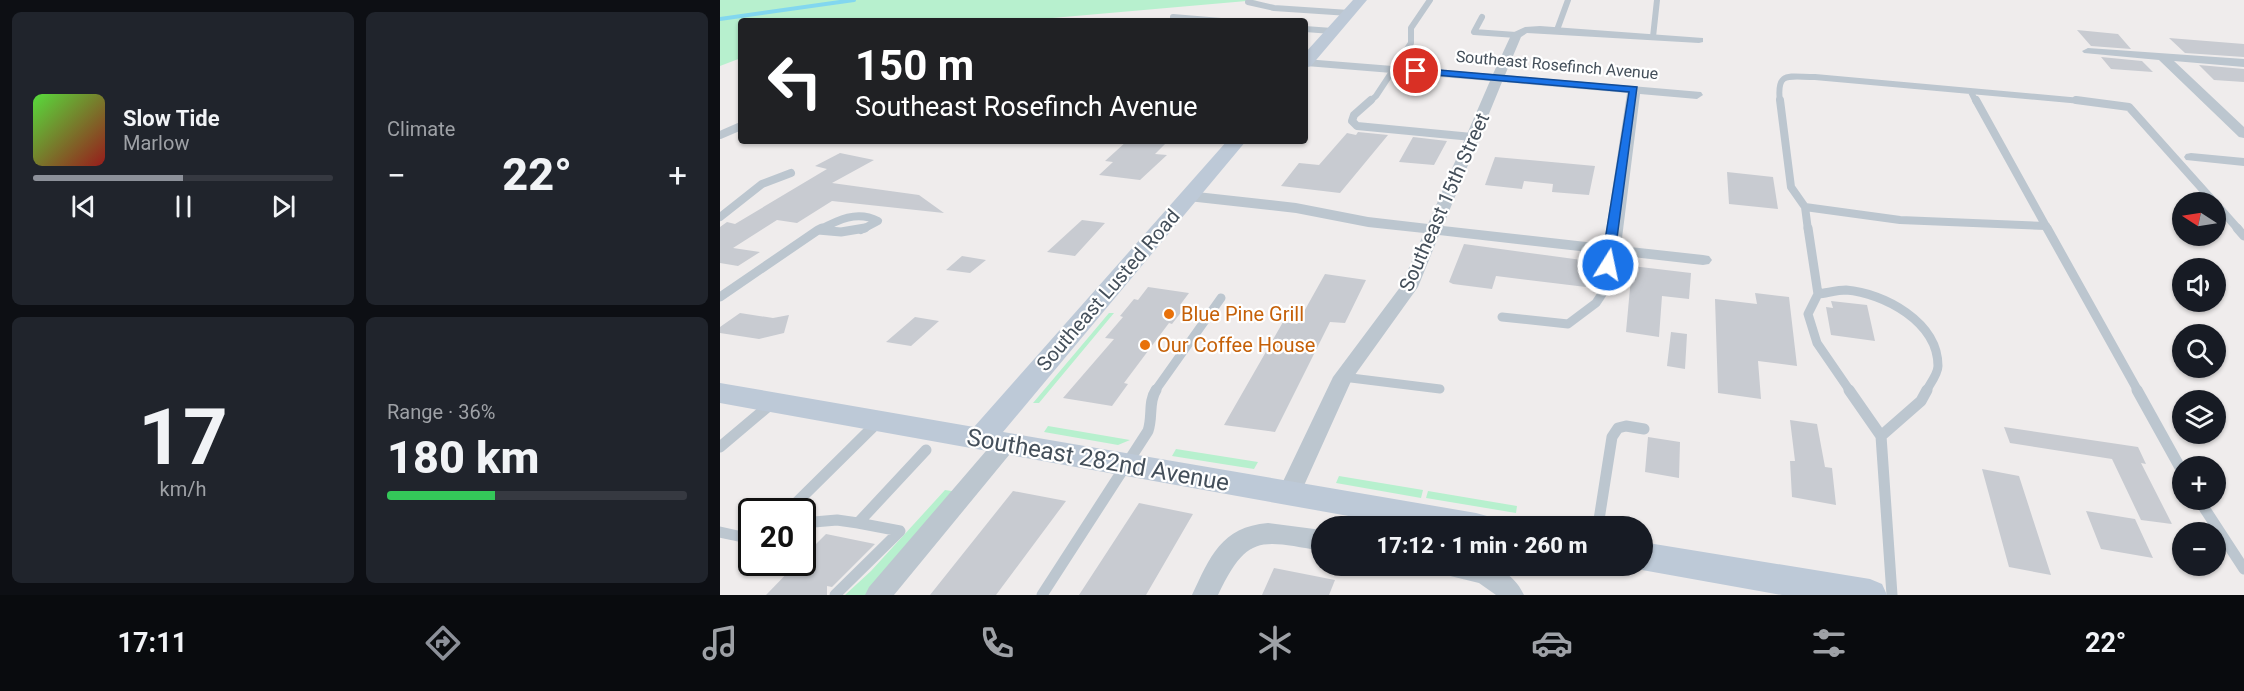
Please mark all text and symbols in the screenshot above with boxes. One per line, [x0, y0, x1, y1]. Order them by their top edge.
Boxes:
text: 150 m [855, 41, 974, 90]
icon: left [756, 42, 834, 120]
pin [1390, 45, 1441, 96]
street label: Southeast Rosefinch Avenue [1455, 47, 1659, 83]
icon: arrive [1399, 54, 1432, 87]
text: Southeast Rosefinch Avenue [855, 91, 1198, 123]
text: Slow Tide [123, 106, 220, 131]
street label: Southeast 15th Street [1394, 109, 1494, 295]
text: Climate [387, 117, 455, 141]
text: Marlow [123, 131, 189, 155]
text: 22° [502, 148, 572, 201]
text: − [387, 156, 406, 195]
text: + [668, 156, 687, 195]
icon: previous [67, 190, 100, 223]
icon: pause [167, 190, 200, 223]
icon: next [267, 190, 300, 223]
north arrow [2172, 192, 2226, 246]
map controls [2172, 192, 2226, 576]
street label: Southeast Lusted Road [1031, 204, 1185, 376]
position arrow [1576, 233, 1640, 297]
button: sound [2172, 258, 2226, 312]
place label: Blue Pine Grill [1181, 302, 1304, 326]
marker: Blue Pine Grill [1162, 307, 1176, 321]
button: search [2172, 324, 2226, 378]
place label: Our Coffee House [1157, 333, 1315, 357]
marker: Our Coffee House [1138, 338, 1152, 352]
button: layers [2172, 390, 2226, 444]
text: 17 [138, 392, 228, 483]
text: Range · 36% [387, 400, 495, 424]
street label: Southeast 282nd Avenue [965, 423, 1231, 497]
text: 180 km [387, 431, 539, 484]
button: + [2172, 456, 2226, 510]
text: km/h [160, 477, 206, 501]
speed limit sign: 20 [738, 498, 816, 576]
button: − [2172, 522, 2226, 576]
text: 17:12 · 1 min · 260 m [1377, 533, 1587, 558]
icon: directions [422, 622, 464, 664]
icon: music [699, 622, 741, 664]
icon: phone [976, 622, 1018, 664]
icon: climate [1254, 622, 1296, 664]
icon: car [1531, 622, 1573, 664]
icon: filters [1808, 622, 1850, 664]
text: 17:11 [118, 627, 187, 659]
text: 22° [2085, 627, 2126, 659]

